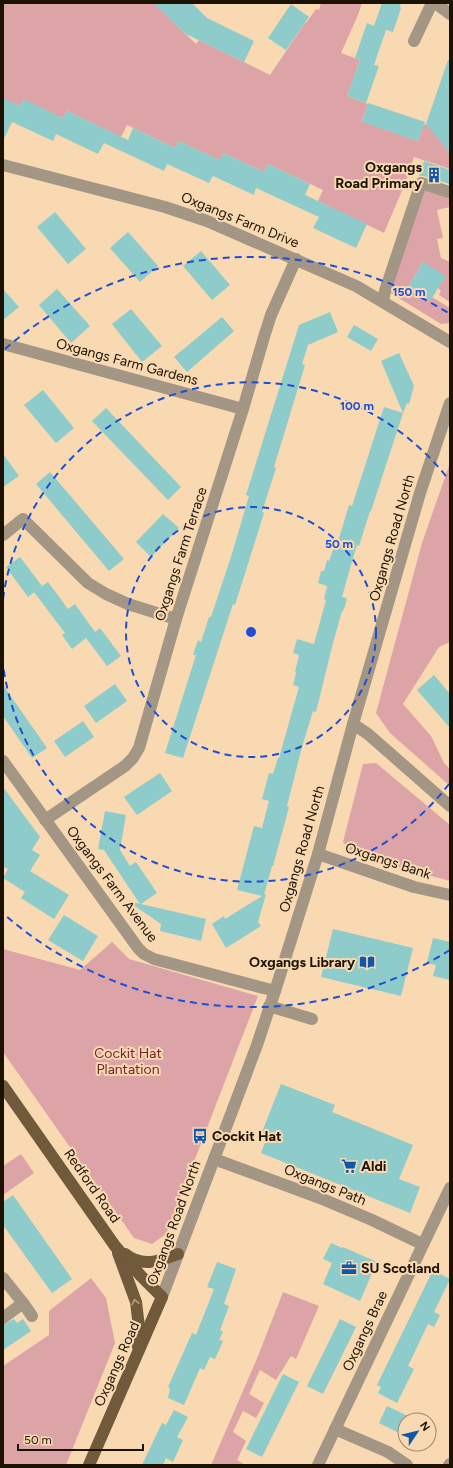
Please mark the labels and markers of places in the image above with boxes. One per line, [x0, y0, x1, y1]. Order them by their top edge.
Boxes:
place label: Oxgangs Road Primary [335, 159, 423, 192]
building icon: Oxgangs Road Primary [425, 166, 443, 184]
centre of rings [244, 625, 258, 639]
library icon: Oxgangs Library [358, 953, 376, 971]
place label: Oxgangs Library [249, 954, 356, 971]
bus stop icon: Cockit Hat [191, 1127, 209, 1145]
place label: Cockit Hat [212, 1128, 282, 1145]
supermarket icon: Aldi [340, 1157, 358, 1175]
place label: Aldi [361, 1158, 386, 1175]
office icon: SU Scotland [340, 1259, 358, 1277]
place label: SU Scotland [361, 1260, 440, 1277]

